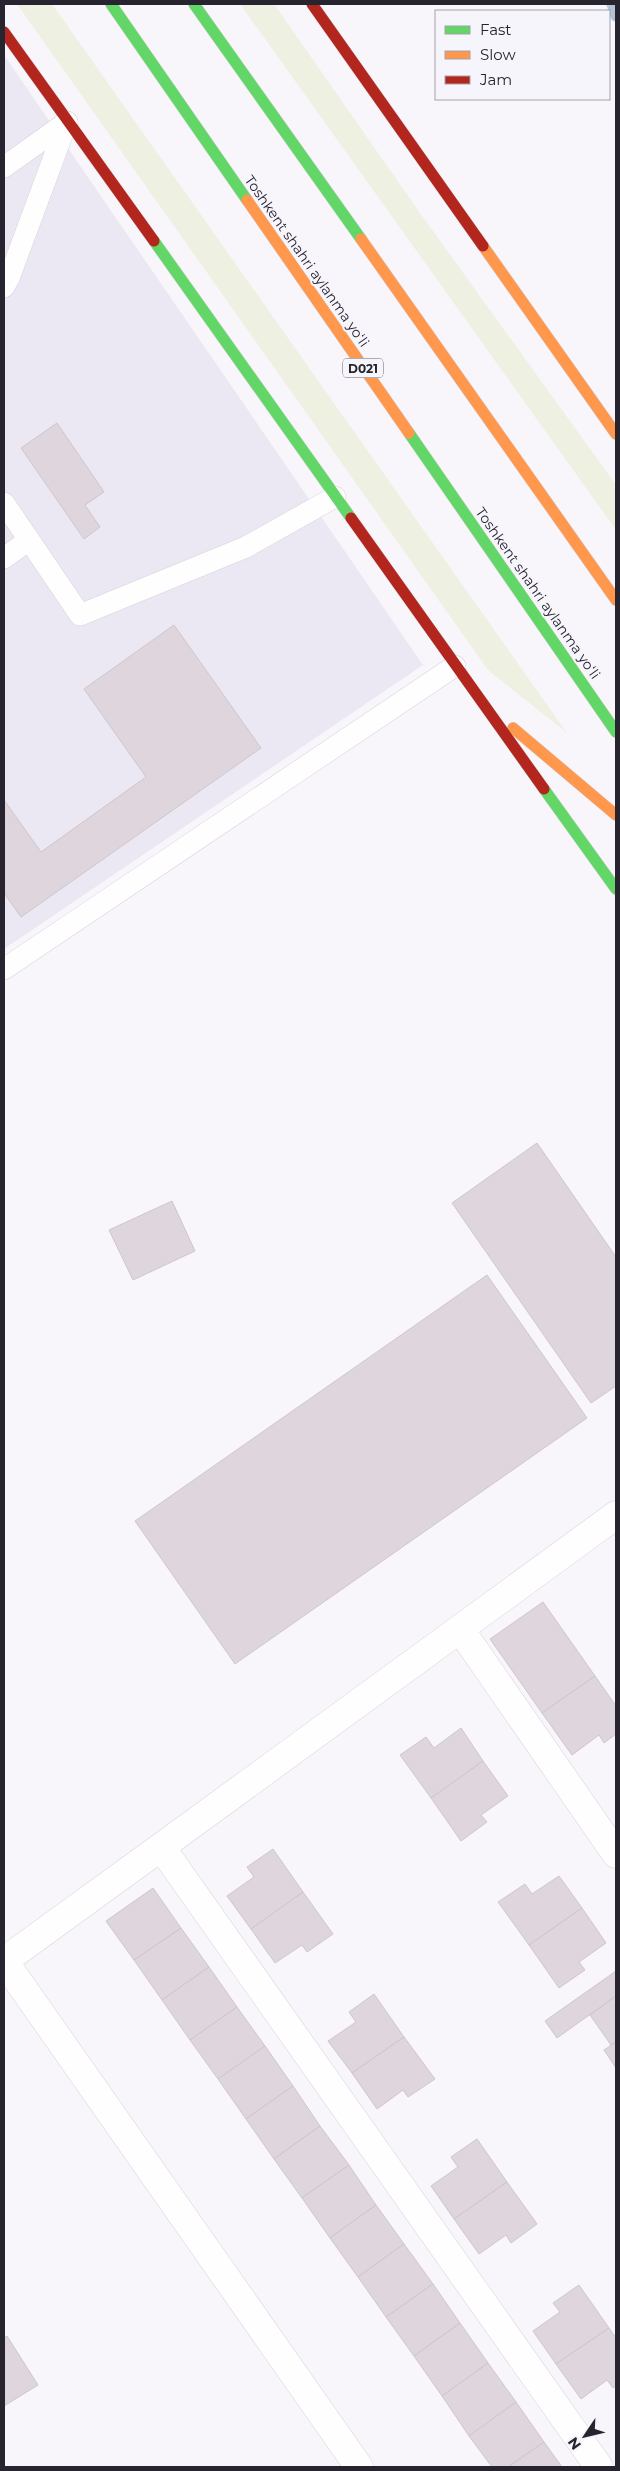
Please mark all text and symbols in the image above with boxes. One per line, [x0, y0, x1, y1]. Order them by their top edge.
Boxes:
legend [435, 10, 610, 100]
text: Fast [480, 20, 511, 39]
text: Slow [480, 45, 516, 64]
text: Jam [479, 70, 512, 89]
street label: Toshkent shahri aylanma yoʻli [241, 172, 373, 350]
road number: D021 [343, 358, 383, 378]
street label: Toshkent shahri aylanma yoʻli [472, 504, 604, 682]
north arrow [560, 2411, 610, 2461]
text: N [564, 2434, 585, 2453]

